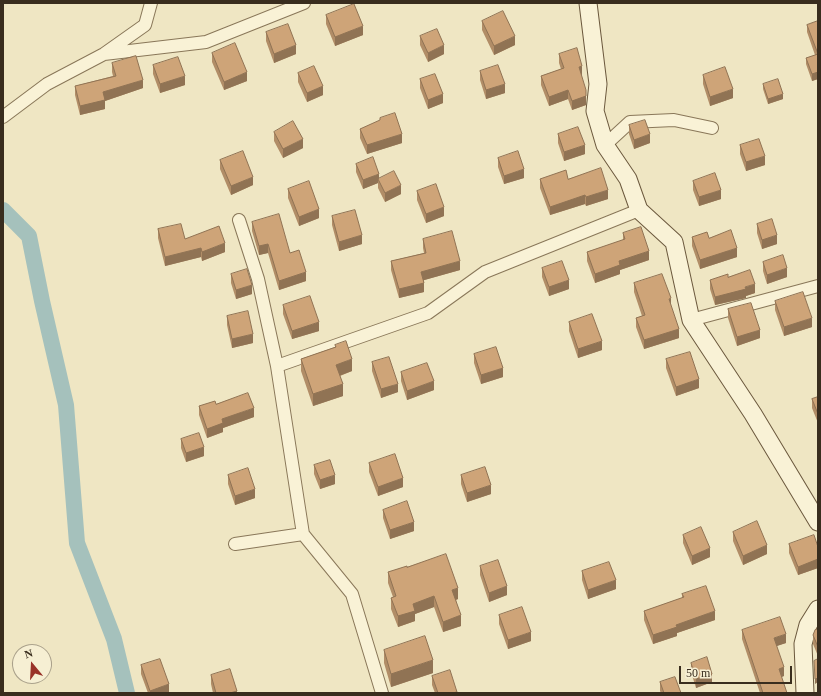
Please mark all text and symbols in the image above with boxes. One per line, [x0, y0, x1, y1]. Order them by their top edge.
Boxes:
north arrow [12, 644, 52, 684]
text: N [23, 647, 34, 660]
scale bar [681, 658, 794, 684]
text: 50 m [686, 666, 710, 680]

